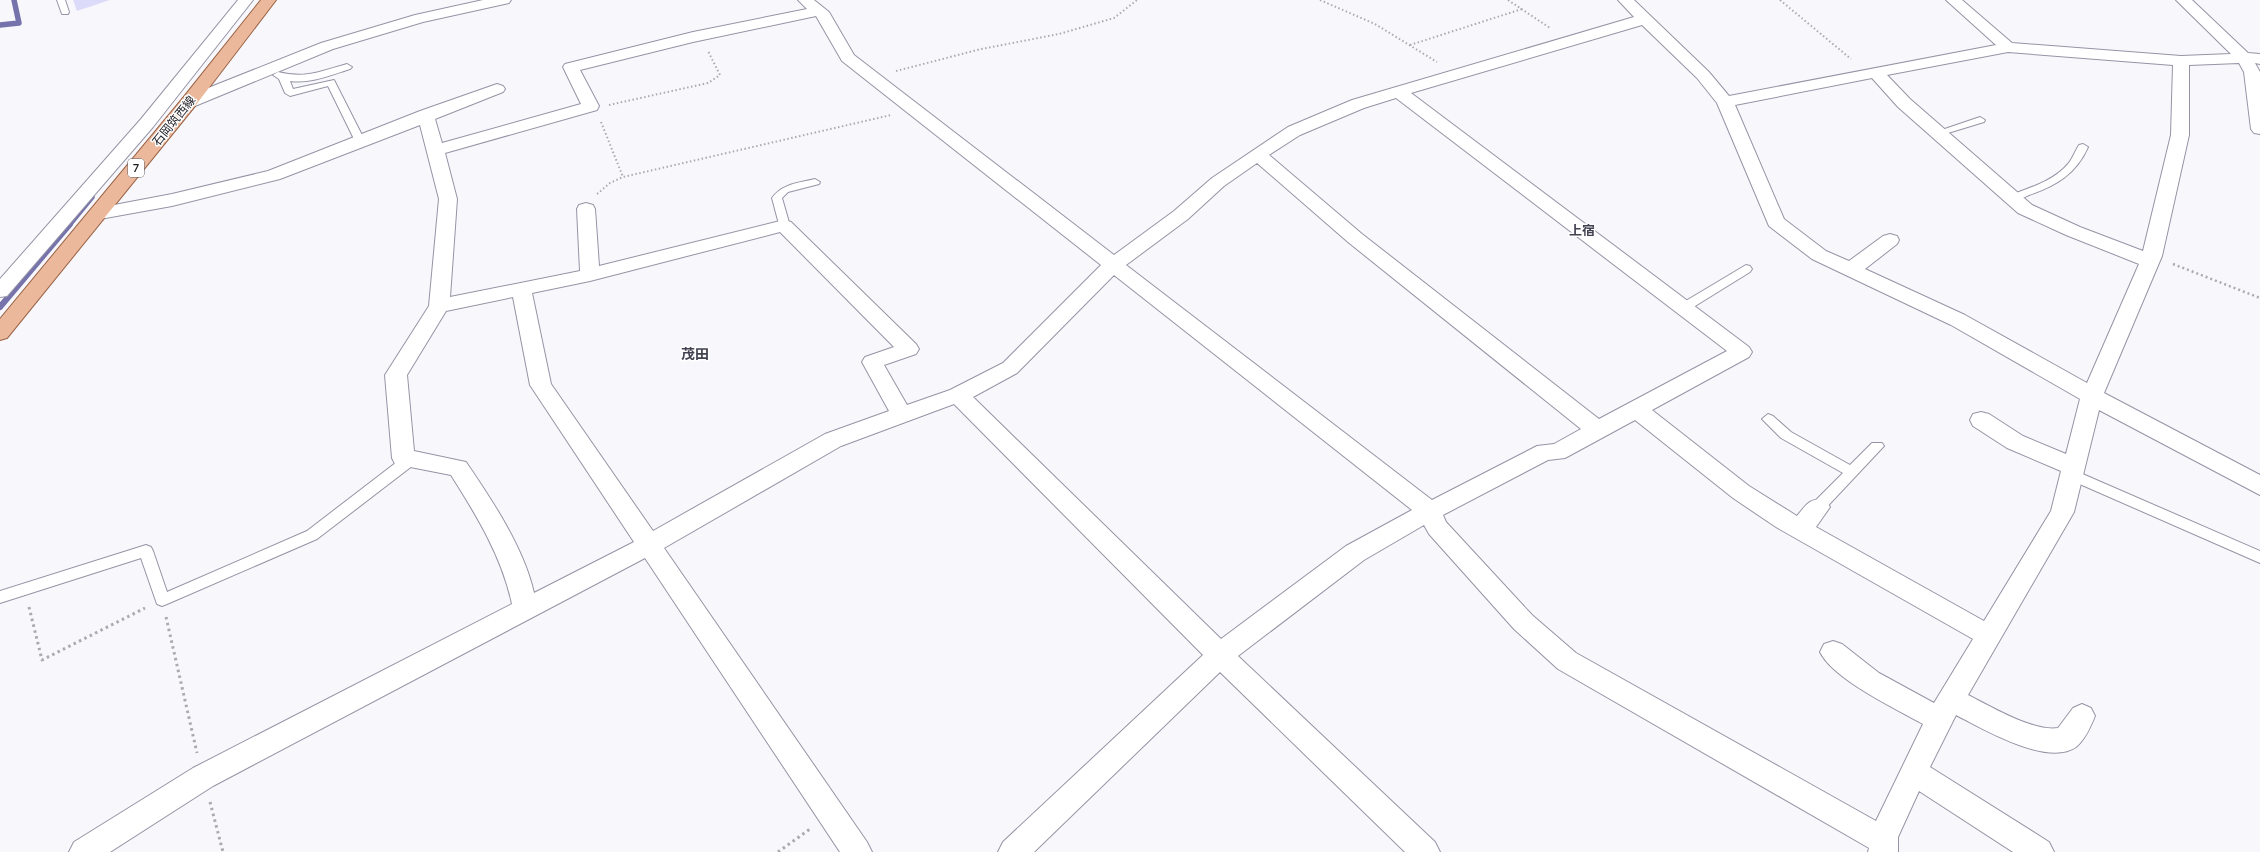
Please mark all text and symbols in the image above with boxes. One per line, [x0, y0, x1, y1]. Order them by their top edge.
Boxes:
street label: 石岡筑西線 [149, 93, 198, 149]
road number: 7 [128, 159, 144, 177]
district label: 上宿 [1569, 222, 1595, 238]
district label: 茂田 [681, 345, 709, 362]

